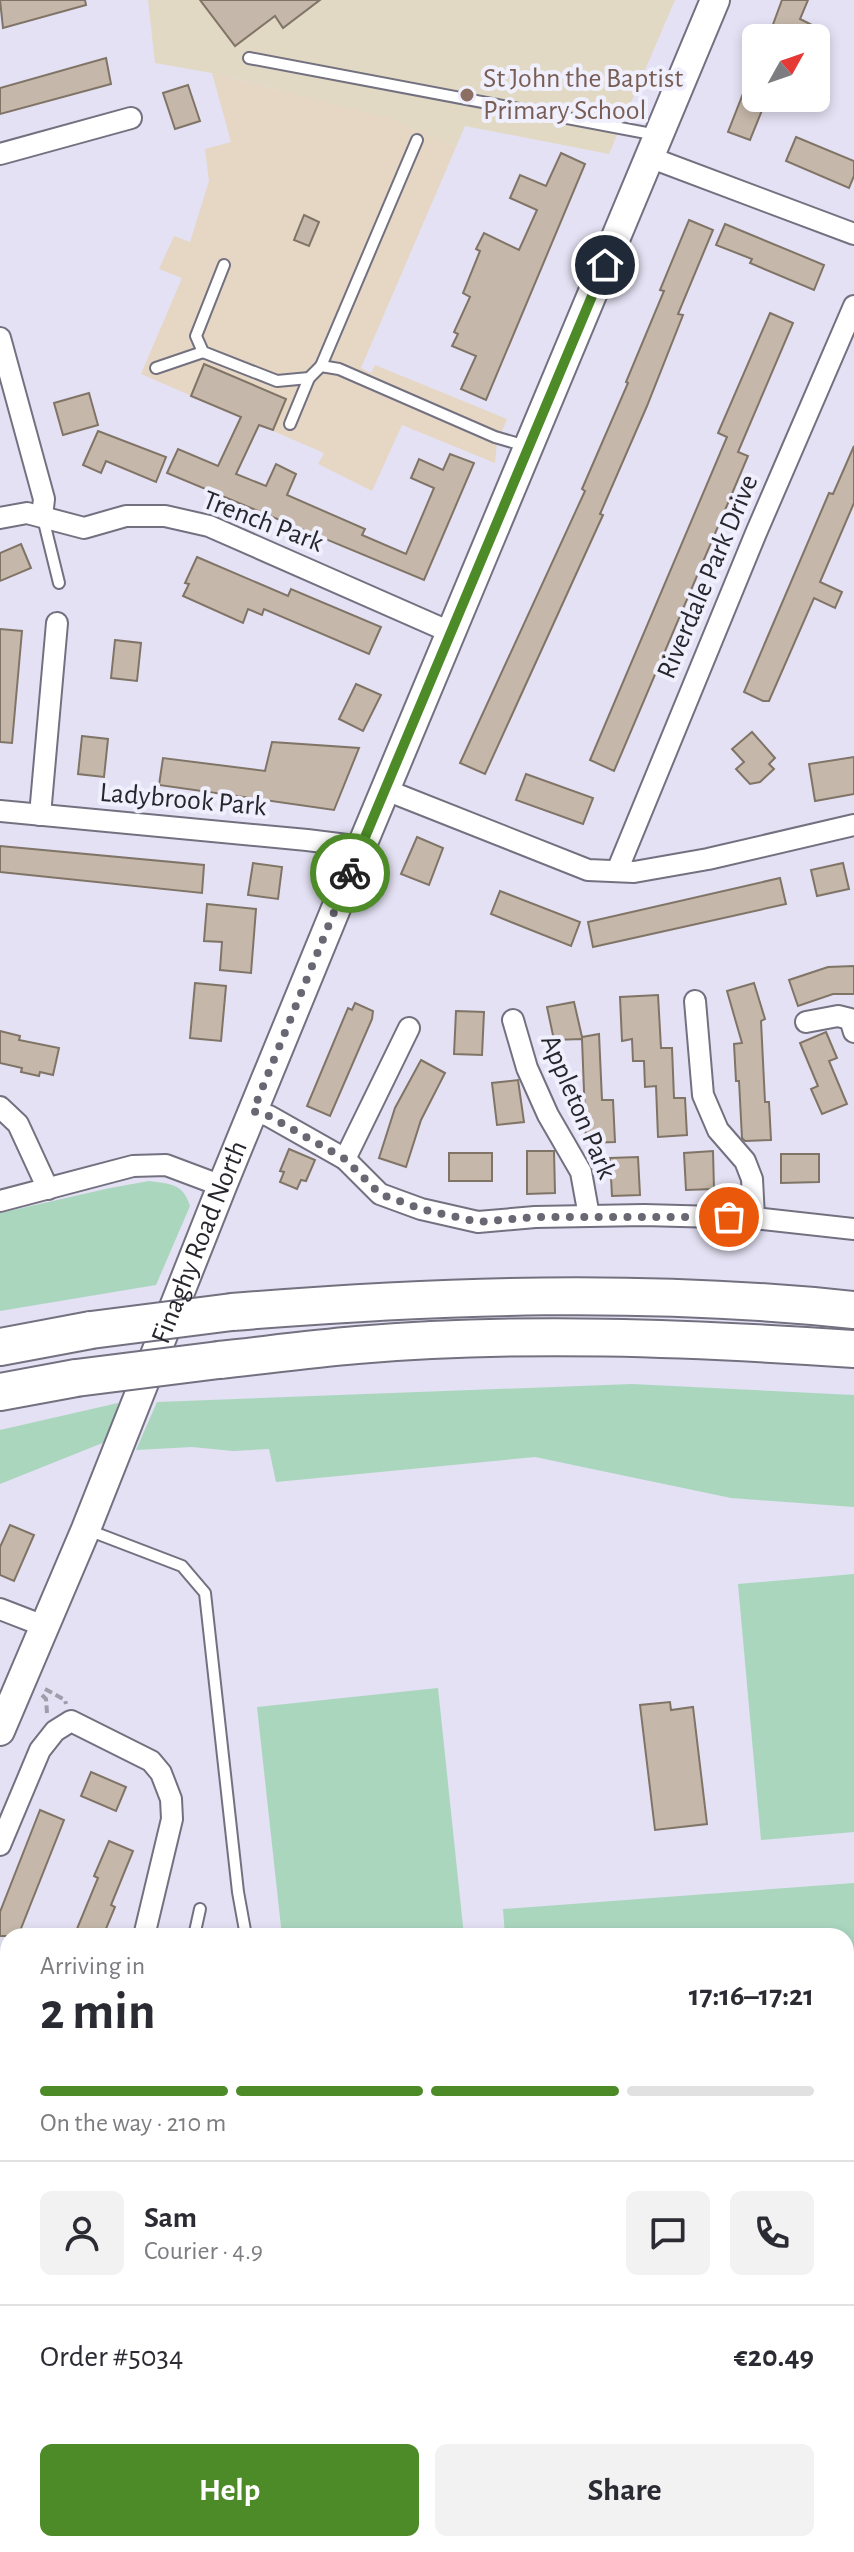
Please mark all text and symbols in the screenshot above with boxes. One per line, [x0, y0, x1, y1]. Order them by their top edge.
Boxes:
north arrow [742, 24, 830, 112]
map controls [742, 24, 830, 112]
place label: St John the Baptist Primary School [483, 65, 683, 125]
marker: St John the Baptist Primary School [458, 86, 476, 104]
pin [571, 231, 639, 299]
icon: home [583, 243, 627, 287]
street label: Riverdale Park Drive [652, 471, 764, 683]
street label: Trench Park [199, 486, 327, 558]
street label: Ladybrook Park [98, 779, 268, 821]
courier [310, 833, 390, 913]
icon: bike [328, 851, 372, 895]
street label: Appleton Park [535, 1031, 621, 1183]
street label: Finaghy Road North [147, 1137, 253, 1348]
pin [695, 1183, 763, 1251]
icon: bag [707, 1195, 751, 1239]
text: Arriving in [40, 1953, 145, 1979]
text: 17:16–17:21 [689, 1981, 814, 2011]
text: 2 min [40, 1986, 155, 2038]
text: On the way · 210 m [40, 2110, 226, 2136]
button: person [40, 2191, 124, 2275]
button: chat [626, 2191, 710, 2275]
button: phone [730, 2191, 814, 2275]
text: Sam [144, 2203, 197, 2233]
text: Courier · 4.9 [144, 2238, 263, 2264]
text: Order #5034 [40, 2342, 183, 2372]
text: €20.49 [734, 2342, 814, 2372]
button: Help [40, 2444, 419, 2536]
button: Share [435, 2444, 814, 2536]

